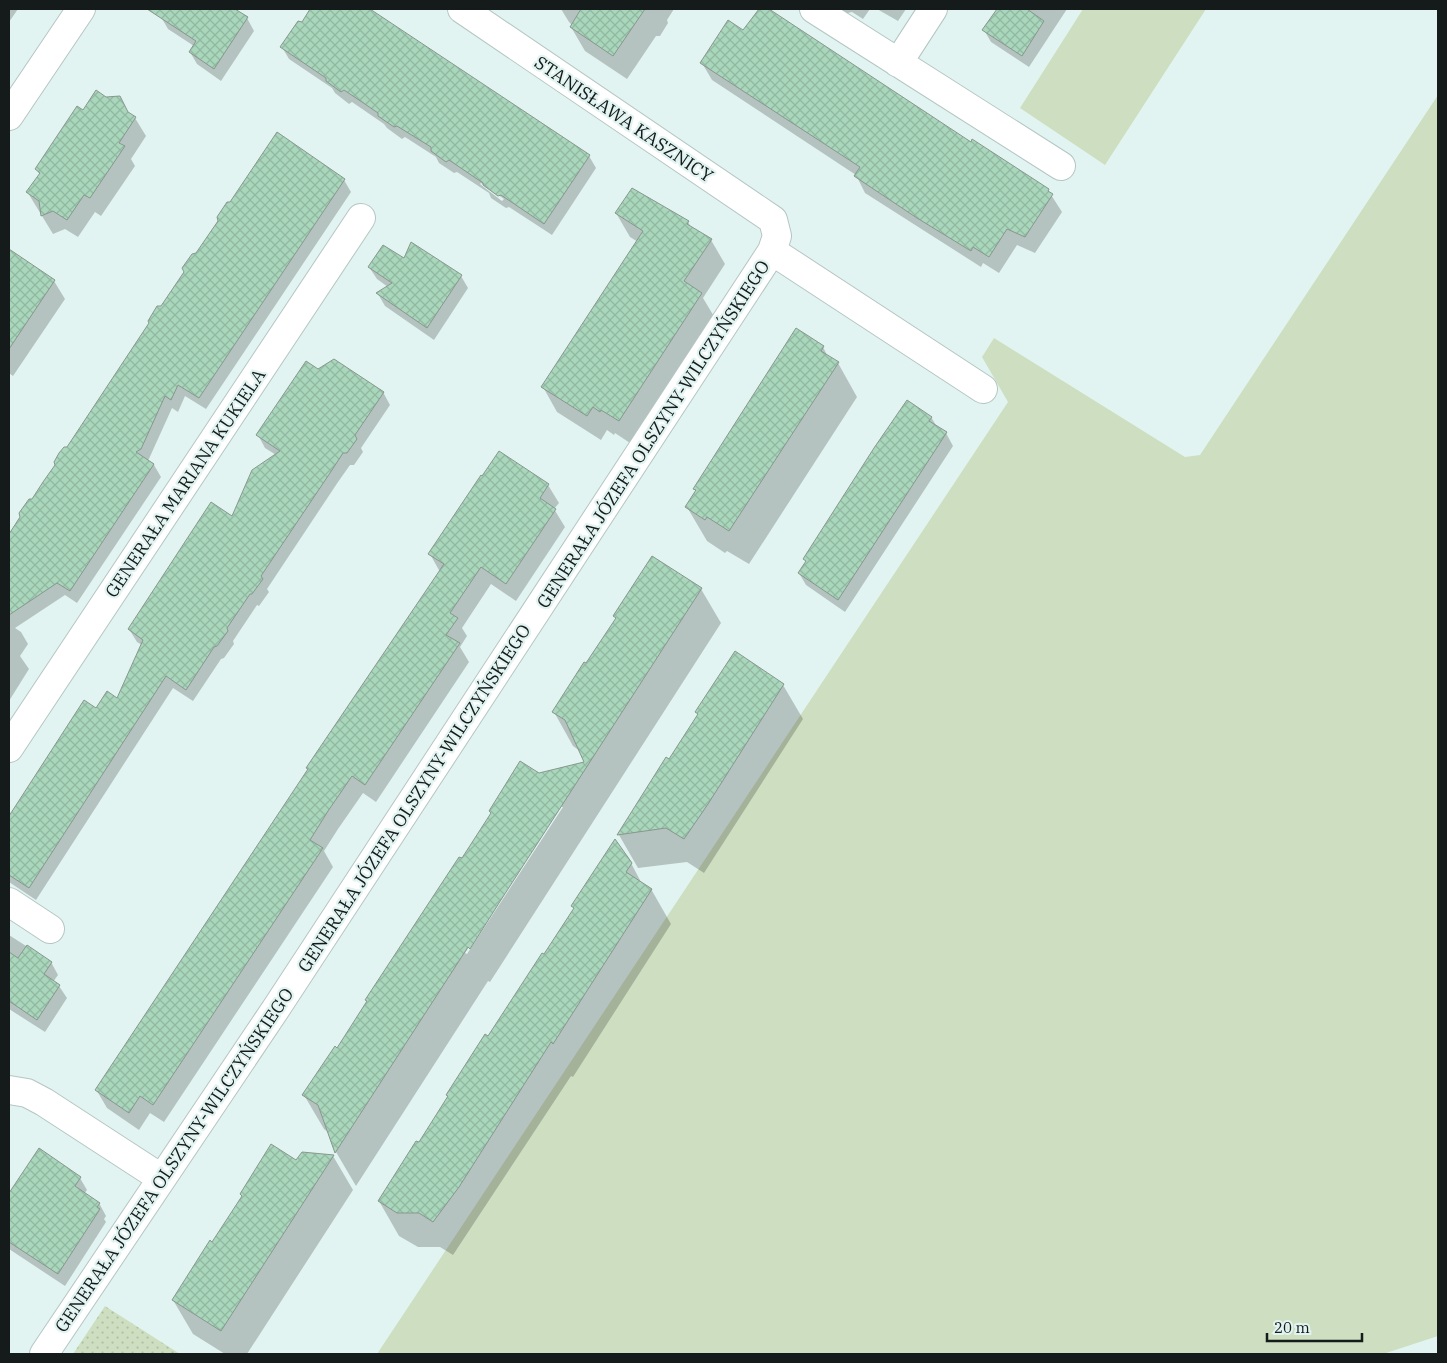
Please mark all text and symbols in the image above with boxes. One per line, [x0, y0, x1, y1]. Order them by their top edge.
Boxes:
street label: STANISŁAWA KASZNICY [530, 51, 718, 188]
street label: GENERAŁA JÓZEFA OLSZYNY-WILCZYŃSKIEGO [532, 256, 774, 612]
street label: GENERAŁA MARIANA KUKIELA [100, 364, 271, 602]
street label: GENERAŁA JÓZEFA OLSZYNY-WILCZYŃSKIEGO [293, 620, 535, 976]
street label: GENERAŁA JÓZEFA OLSZYNY-WILCZYŃSKIEGO [50, 983, 298, 1337]
scale bar [1267, 1310, 1362, 1342]
text: 20 m [1274, 1318, 1310, 1337]

